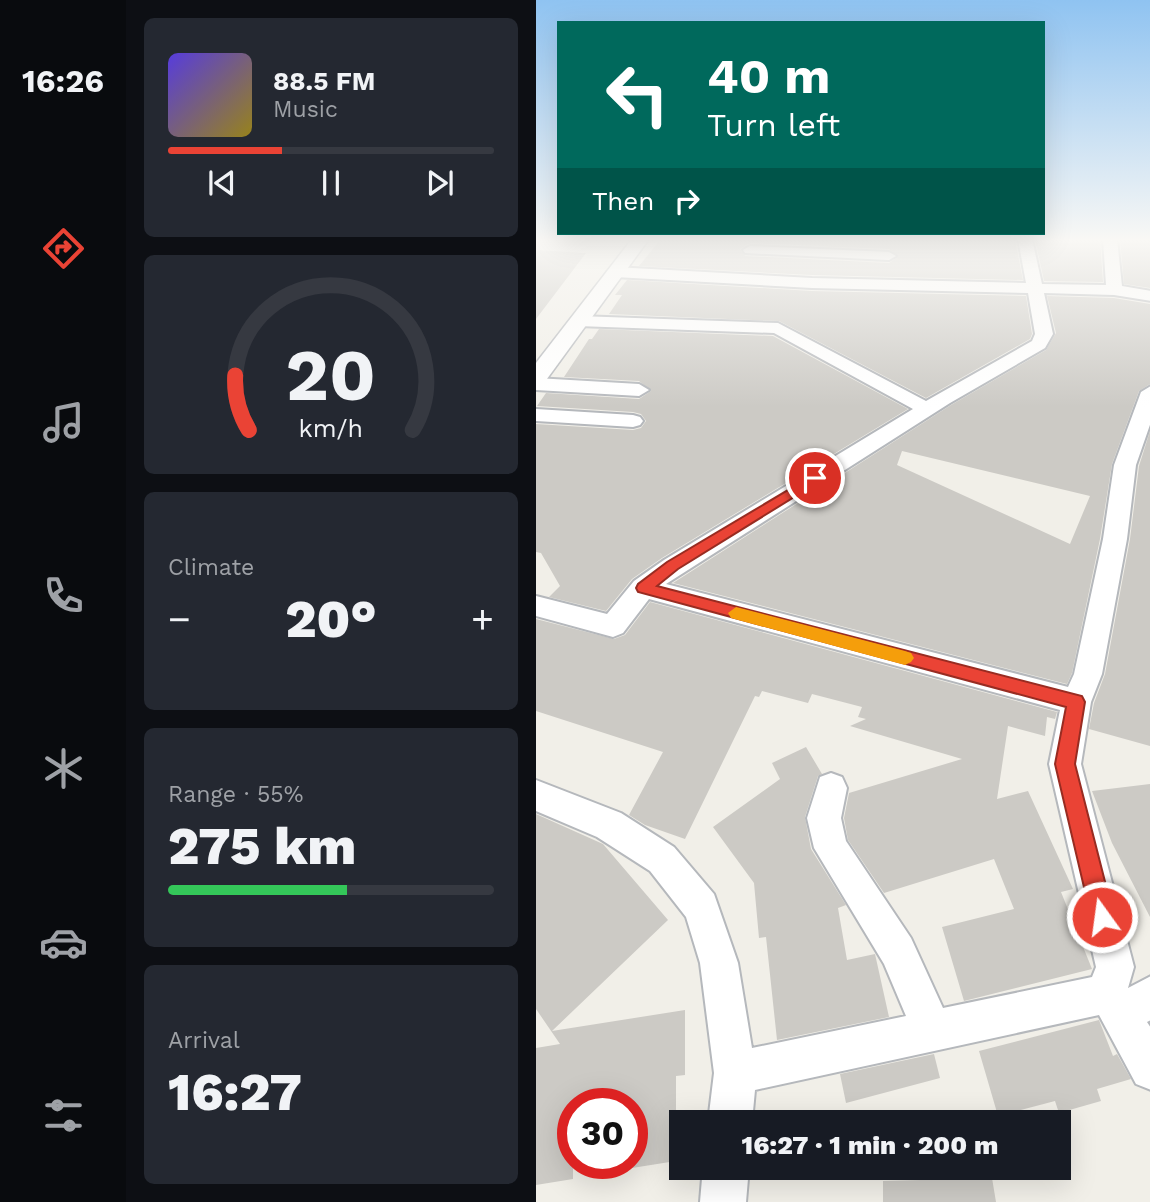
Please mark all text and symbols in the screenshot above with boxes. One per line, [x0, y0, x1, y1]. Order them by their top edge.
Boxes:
text: 40 m [707, 47, 830, 105]
icon: left [592, 49, 683, 140]
text: 16:26 [22, 62, 104, 100]
text: 88.5 FM [273, 66, 375, 96]
text: Music [273, 96, 338, 123]
text: Turn left [707, 106, 840, 144]
icon: previous [203, 164, 241, 202]
icon: pause [312, 164, 350, 202]
icon: next [421, 164, 459, 202]
icon: right [668, 182, 706, 220]
text: Then [592, 186, 654, 216]
icon: directions [39, 224, 88, 273]
text: 20 [286, 333, 376, 419]
icon: music [39, 398, 88, 447]
text: km/h [299, 414, 363, 443]
pin [785, 448, 845, 508]
icon: arrive [796, 459, 834, 497]
text: Climate [168, 554, 254, 581]
icon: phone [39, 571, 88, 620]
text: 20° [285, 589, 377, 650]
text: − [168, 597, 191, 641]
text: + [471, 597, 494, 641]
icon: climate [39, 744, 88, 793]
text: Range · 55% [168, 781, 303, 808]
text: 275 km [168, 816, 356, 877]
position arrow [1065, 880, 1139, 954]
icon: car [39, 918, 88, 967]
text: Arrival [168, 1027, 240, 1054]
text: 16:27 [168, 1062, 302, 1123]
speed limit sign: 30 [557, 1088, 648, 1179]
icon: filters [39, 1091, 88, 1140]
text: 16:27 · 1 min · 200 m [742, 1130, 998, 1160]

